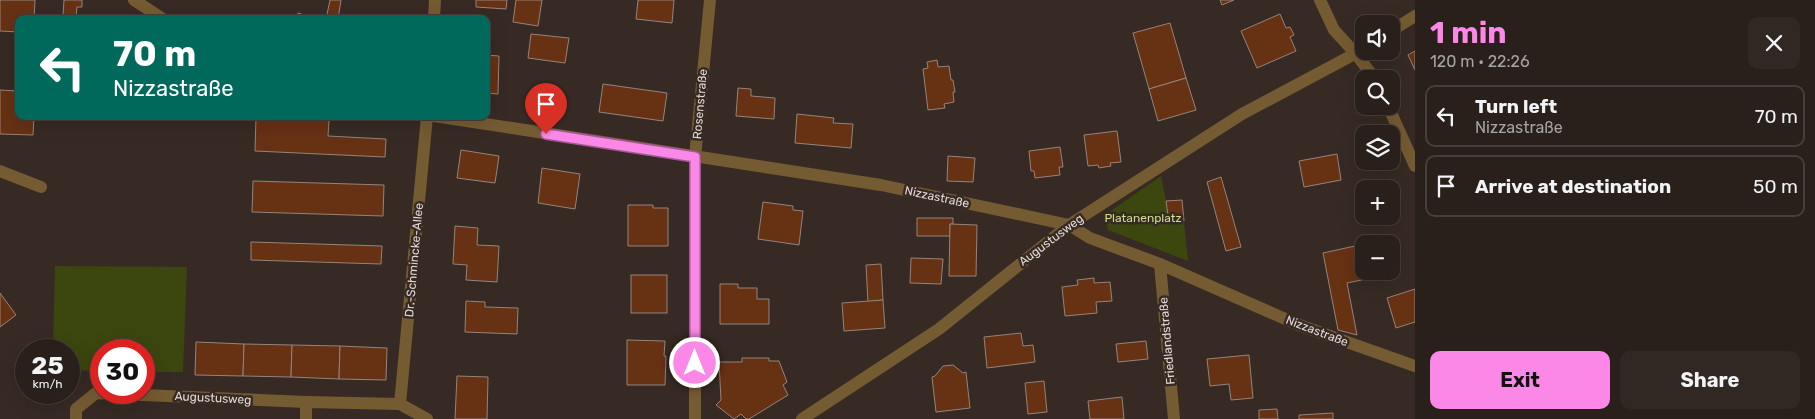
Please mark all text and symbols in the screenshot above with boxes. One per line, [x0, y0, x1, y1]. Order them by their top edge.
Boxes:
map controls [1355, 15, 1400, 280]
button: sound [1355, 15, 1400, 60]
text: 1 min [1430, 15, 1507, 51]
button: close [1748, 17, 1800, 69]
text: 70 m [113, 33, 196, 75]
icon: left [30, 35, 95, 100]
text: 120 m · 22:26 [1430, 52, 1530, 71]
street label: Rosenstraße [690, 68, 710, 140]
button: search [1355, 70, 1400, 115]
text: Nizzastraße [113, 75, 234, 102]
pin [525, 83, 567, 134]
icon: arrive [532, 90, 560, 118]
text: Turn left [1475, 95, 1557, 118]
icon: left [1432, 102, 1460, 130]
text: 70 m [1755, 105, 1798, 128]
text: Nizzastraße [1475, 118, 1563, 137]
button: layers [1355, 125, 1400, 170]
icon: arrive [1432, 172, 1460, 200]
text: Arrive at destination [1475, 175, 1671, 198]
text: 50 m [1753, 175, 1798, 198]
button: + [1355, 180, 1400, 225]
street label: Nizzastraße [903, 183, 971, 211]
street label: Dr.-Schmincke-Allee [402, 202, 426, 318]
street label: Augustusweg [1016, 211, 1086, 269]
park label: Platanenplatz [1104, 211, 1182, 225]
button: − [1355, 235, 1400, 280]
street label: Friedlandstraße [1156, 296, 1178, 385]
street label: Nizzastraße [1284, 313, 1350, 349]
position arrow [668, 336, 720, 388]
speed limit sign: 30 [90, 339, 155, 404]
text: 25 [31, 351, 64, 380]
button: Exit [1430, 351, 1610, 409]
button: Share [1620, 351, 1800, 409]
text: km/h [33, 377, 62, 391]
street label: Augustusweg [174, 389, 252, 407]

